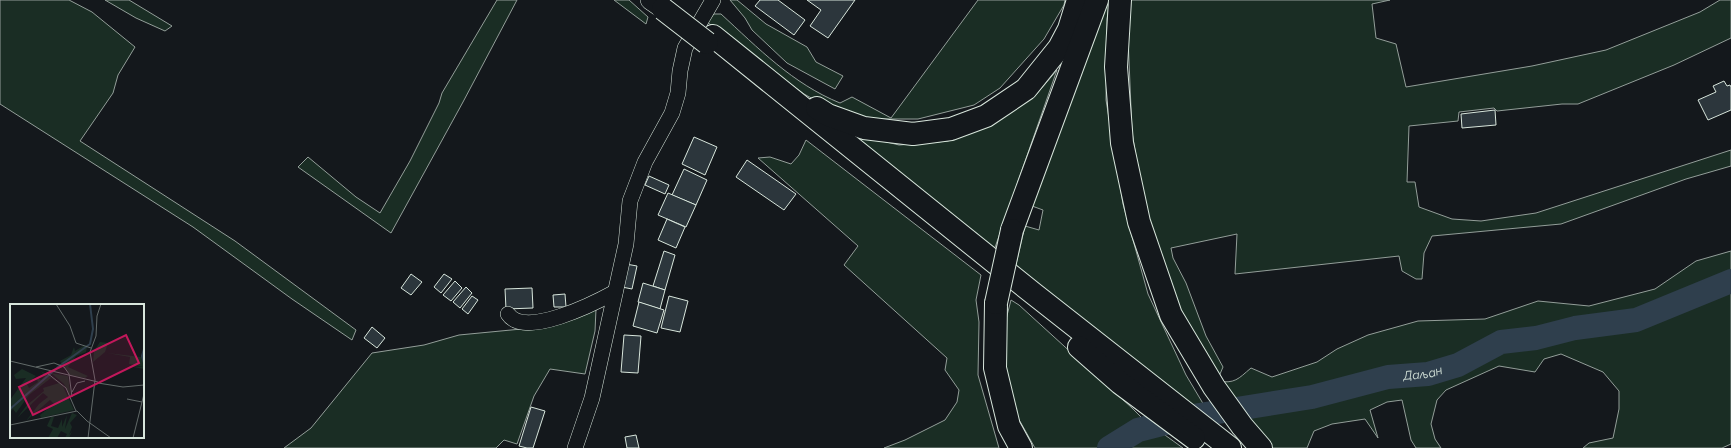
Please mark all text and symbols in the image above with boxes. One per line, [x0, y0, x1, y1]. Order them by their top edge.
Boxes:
inset map [10, 304, 144, 438]
water label: Даљан [1402, 363, 1444, 383]

